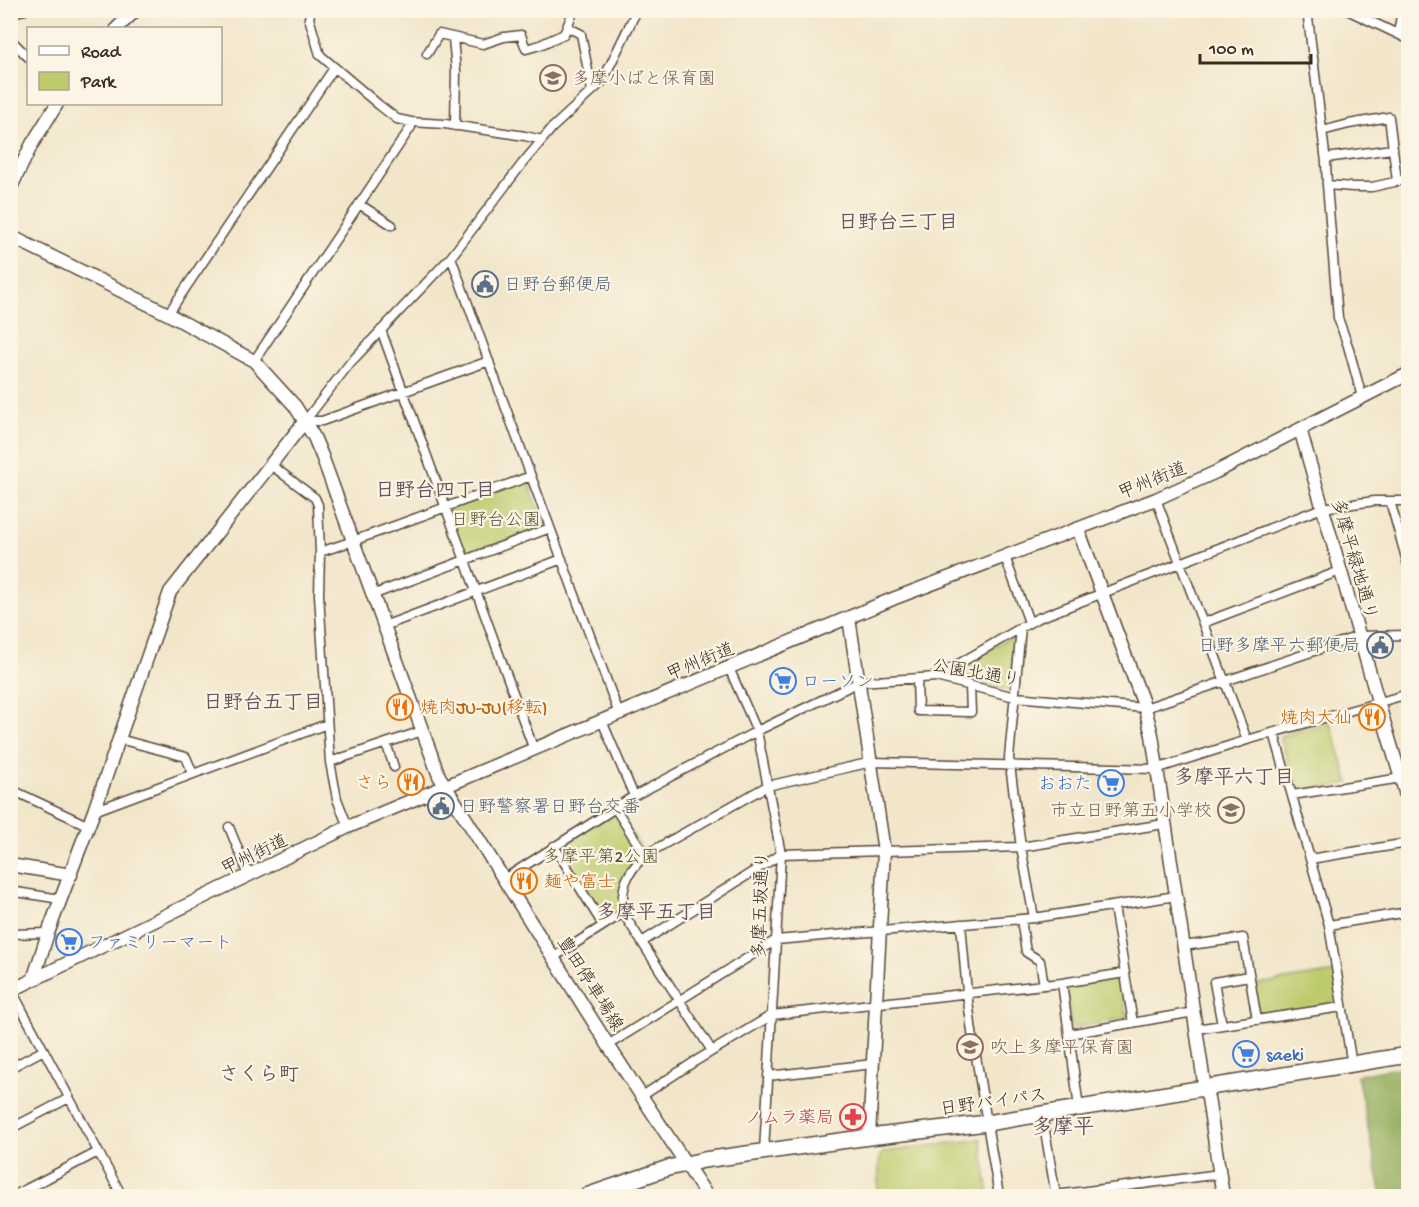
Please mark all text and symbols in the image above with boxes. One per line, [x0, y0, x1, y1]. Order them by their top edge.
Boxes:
legend [27, 27, 222, 105]
scale bar [1200, 27, 1311, 65]
text: 100 m [1208, 40, 1254, 61]
text: Road [81, 43, 122, 64]
school or university icon: 多摩小ばと保育園 [538, 63, 568, 93]
place label: 多摩小ばと保育園 [572, 69, 716, 91]
text: Park [80, 73, 117, 94]
district label: 日野台三丁目 [838, 211, 958, 236]
public building icon: 日野台郵便局 [470, 269, 500, 299]
place label: 日野台郵便局 [504, 275, 612, 297]
street label: 甲州街道 [1115, 458, 1190, 506]
district label: 日野台四丁目 [375, 479, 495, 504]
street label: 多摩平緑地通り [1325, 496, 1381, 623]
park label: 日野台公園 [451, 510, 541, 532]
public building icon: 日野多摩平六郵便局 [1365, 630, 1395, 660]
place label: 日野多摩平六郵便局 [1198, 636, 1360, 658]
street label: 甲州街道 [663, 639, 738, 687]
street label: 公園北通り [929, 656, 1022, 693]
supermarket icon: ローソン [768, 666, 798, 696]
place label: ローソン [802, 673, 874, 694]
district label: 日野台五丁目 [203, 691, 323, 716]
restaurant icon: 焼肉JU-JU(移転) [385, 692, 415, 722]
place label: 焼肉JU-JU(移転) [420, 698, 548, 720]
restaurant icon: 焼肉大仙 [1357, 702, 1387, 732]
place label: 焼肉大仙 [1280, 708, 1352, 730]
district label: 多摩平六丁目 [1174, 766, 1294, 791]
restaurant icon: さら [396, 767, 426, 797]
supermarket icon: おおた [1096, 768, 1126, 798]
place label: さら [356, 774, 392, 795]
place label: おおた [1038, 775, 1092, 796]
public building icon: 日野警察署日野台交番 [426, 791, 456, 821]
school or university icon: 市立日野第五小学校 [1216, 795, 1246, 825]
place label: 日野警察署日野台交番 [460, 797, 640, 819]
place label: 市立日野第五小学校 [1050, 801, 1212, 823]
street label: 甲州街道 [218, 830, 292, 881]
park label: 多摩平第2公園 [543, 847, 659, 869]
street label: 多摩五坂通り [749, 851, 775, 959]
restaurant icon: 麺や富士 [509, 866, 539, 896]
place label: 麺や富士 [544, 872, 616, 894]
district label: 多摩平五丁目 [596, 901, 716, 926]
supermarket icon: ファミリーマート [54, 927, 84, 957]
street label: 豊田停車場線 [551, 932, 627, 1036]
place label: ファミリーマート [88, 934, 232, 955]
school or university icon: 吹上多摩平保育園 [955, 1032, 985, 1062]
place label: 吹上多摩平保育園 [990, 1038, 1134, 1060]
supermarket icon: saeki [1231, 1039, 1261, 1069]
place label: saeki [1266, 1046, 1304, 1067]
district label: さくら町 [219, 1064, 299, 1088]
street label: 日野バイパス [939, 1086, 1048, 1121]
pharmacy icon: ノムラ薬局 [838, 1102, 868, 1132]
place label: ノムラ薬局 [744, 1108, 834, 1130]
district label: 多摩平 [1032, 1115, 1095, 1142]

